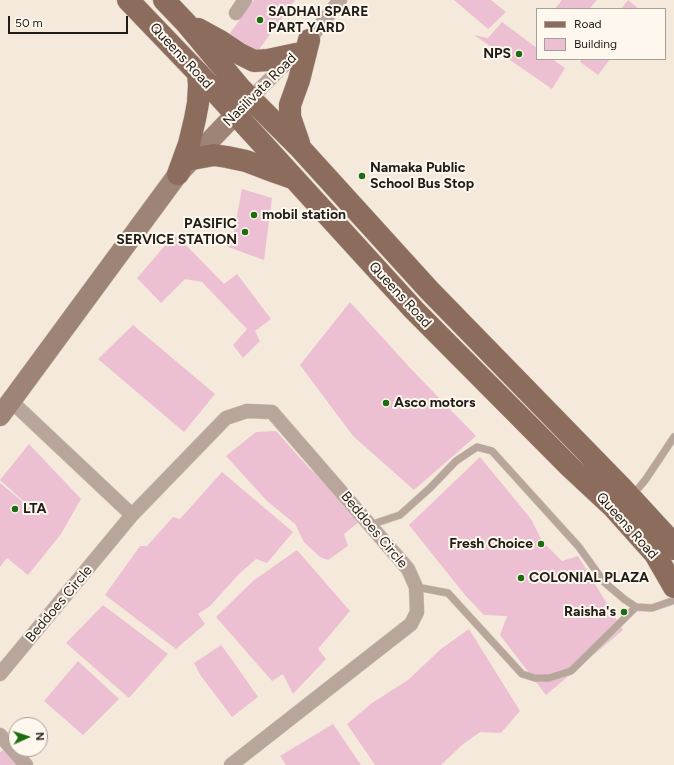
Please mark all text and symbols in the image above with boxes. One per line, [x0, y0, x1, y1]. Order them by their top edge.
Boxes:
place label: SADHAI SPARE PART YARD [268, 4, 368, 36]
scale bar [10, 8, 130, 34]
legend [536, 8, 666, 60]
marker: SADHAI SPARE PART YARD [255, 15, 265, 25]
text: 50 m [15, 16, 43, 30]
text: Road [574, 17, 602, 31]
street label: Queens Road [146, 20, 216, 92]
text: Building [574, 37, 617, 51]
place label: NPS [483, 46, 511, 62]
marker: NPS [514, 49, 524, 59]
street label: Nasilivata Road [220, 50, 300, 130]
place label: Namaka Public School Bus Stop [370, 160, 474, 192]
marker: Namaka Public School Bus Stop [357, 171, 367, 181]
place label: mobil station [262, 207, 346, 223]
marker: mobil station [249, 210, 259, 220]
place label: PASIFIC SERVICE STATION [116, 216, 237, 248]
marker: PASIFIC SERVICE STATION [240, 227, 250, 237]
street label: Queens Road [365, 259, 435, 331]
place label: Asco motors [394, 395, 475, 411]
marker: Asco motors [381, 398, 391, 408]
street label: Beddoes Circle [337, 488, 411, 572]
street label: Queens Road [593, 489, 661, 563]
place label: LTA [23, 501, 47, 517]
marker: LTA [10, 504, 20, 514]
place label: Fresh Choice [449, 536, 533, 552]
marker: Fresh Choice [536, 539, 546, 549]
street label: Beddoes Circle [22, 562, 96, 646]
place label: COLONIAL PLAZA [529, 570, 649, 586]
marker: COLONIAL PLAZA [516, 573, 526, 583]
place label: Raisha's [564, 604, 616, 620]
marker: Raisha's [619, 607, 629, 617]
north arrow [8, 717, 48, 757]
text: N [33, 732, 46, 741]

